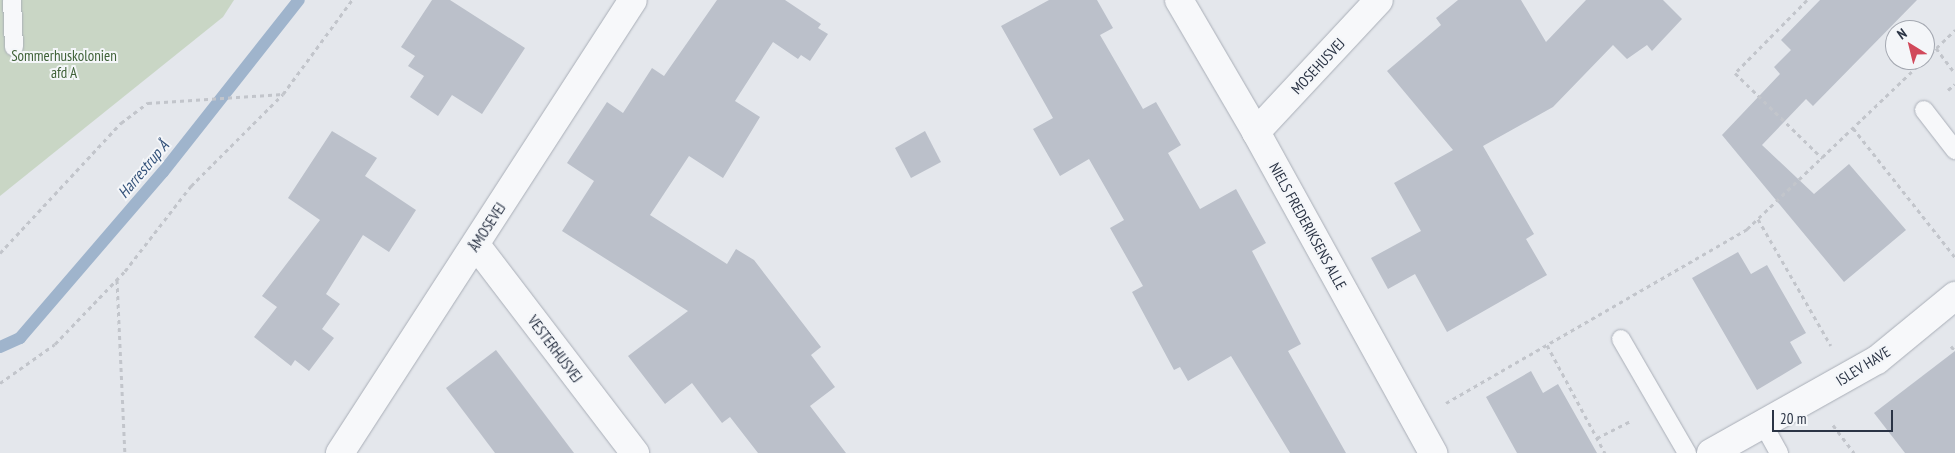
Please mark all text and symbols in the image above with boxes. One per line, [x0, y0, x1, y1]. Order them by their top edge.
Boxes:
north arrow [1885, 20, 1935, 70]
text: N [1893, 24, 1910, 43]
street label: MOSEHUSVEJ [1288, 34, 1348, 98]
park label: Sommerhuskolonien afd A [11, 46, 117, 81]
water label: Harrestrup Å [113, 136, 173, 202]
street label: NIELS FREDERIKSENS ALLE [1266, 159, 1350, 293]
street label: ÅMOSEVEJ [465, 199, 509, 255]
street label: VESTERHUSVEJ [524, 312, 586, 386]
street label: ISLEV HAVE [1833, 342, 1893, 390]
scale bar [1775, 400, 1896, 432]
text: 20 m [1780, 409, 1806, 428]

